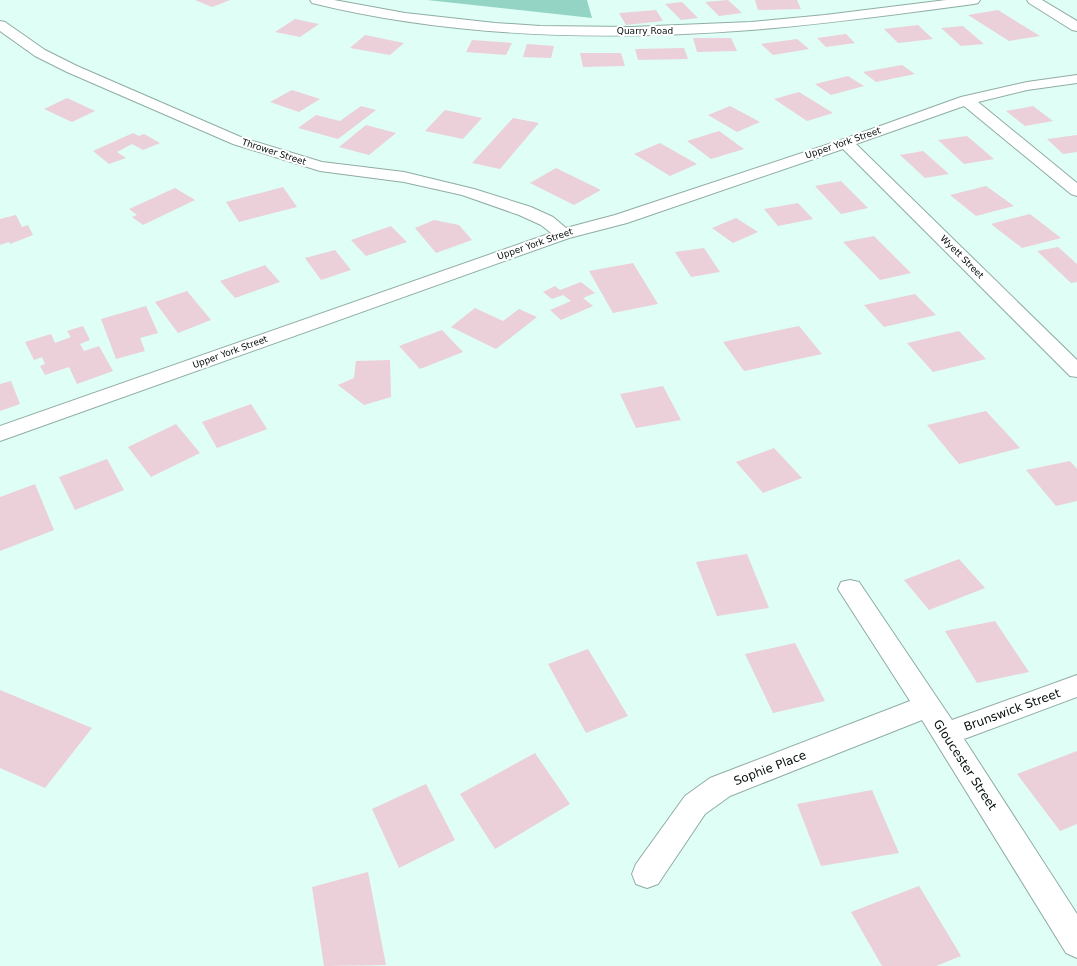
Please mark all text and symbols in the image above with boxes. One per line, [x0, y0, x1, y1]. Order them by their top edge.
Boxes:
street label: Quarry Road [617, 26, 673, 36]
street label: Upper York Street [804, 125, 882, 161]
street label: Thrower Street [240, 137, 308, 167]
street label: Upper York Street [496, 226, 574, 262]
street label: Wyett Street [938, 233, 986, 281]
street label: Upper York Street [191, 334, 269, 370]
street label: Brunswick Street [962, 686, 1062, 734]
street label: Gloucester Street [931, 717, 1000, 813]
street label: Sophie Place [732, 748, 808, 788]

